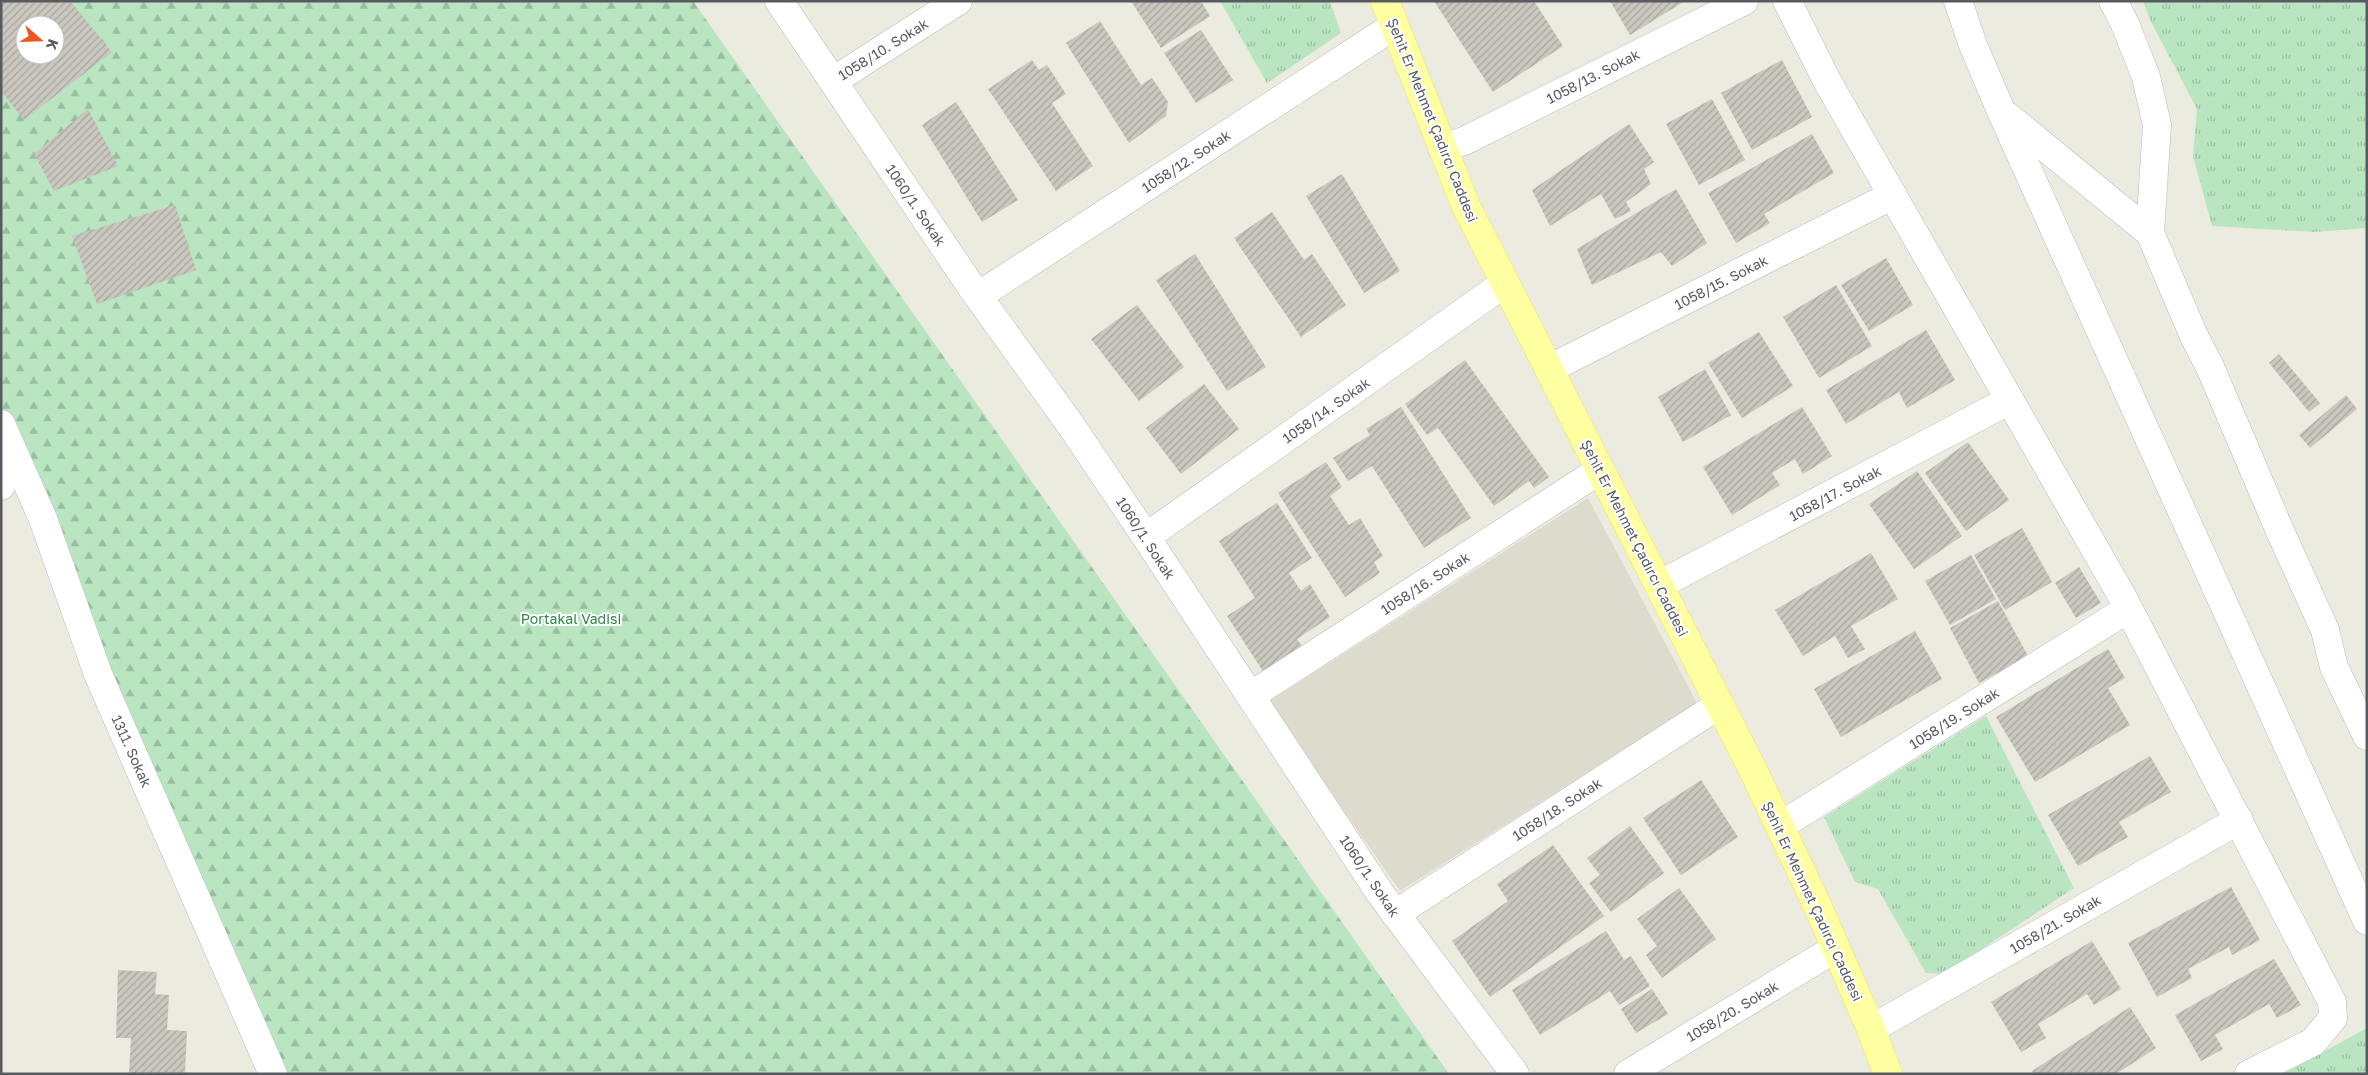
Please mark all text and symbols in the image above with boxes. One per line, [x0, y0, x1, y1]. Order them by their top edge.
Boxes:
street label: 1058/10. Sokak [835, 14, 931, 83]
north arrow [15, 15, 65, 65]
street label: Şehit Er Mehmet Çadırcı Caddesi [1384, 16, 1482, 224]
text: K [43, 37, 62, 52]
street label: 1058/13. Sokak [1543, 45, 1643, 107]
street label: 1058/12. Sokak [1138, 126, 1234, 196]
street label: 1060/1. Sokak [882, 161, 950, 249]
street label: 1058/15. Sokak [1672, 251, 1771, 313]
street label: 1058/14. Sokak [1279, 373, 1373, 446]
street label: Şehit Er Mehmet Çadırcı Caddesi [1578, 437, 1692, 639]
street label: 1058/17. Sokak [1786, 462, 1884, 524]
street label: 1060/1. Sokak [1113, 494, 1179, 582]
street label: 1058/16. Sokak [1377, 548, 1473, 618]
park label: Portakal Vadisi [521, 610, 621, 627]
street label: 1058/19. Sokak [1906, 684, 2002, 752]
street label: 1311. Sokak [109, 712, 156, 790]
street label: 1058/18. Sokak [1509, 774, 1605, 844]
street label: Şehit Er Mehmet Çadırcı Caddesi [1759, 798, 1867, 1004]
street label: 1060/1. Sokak [1336, 832, 1404, 920]
street label: 1058/21. Sokak [2006, 891, 2104, 957]
street label: 1058/20. Sokak [1683, 977, 1781, 1045]

